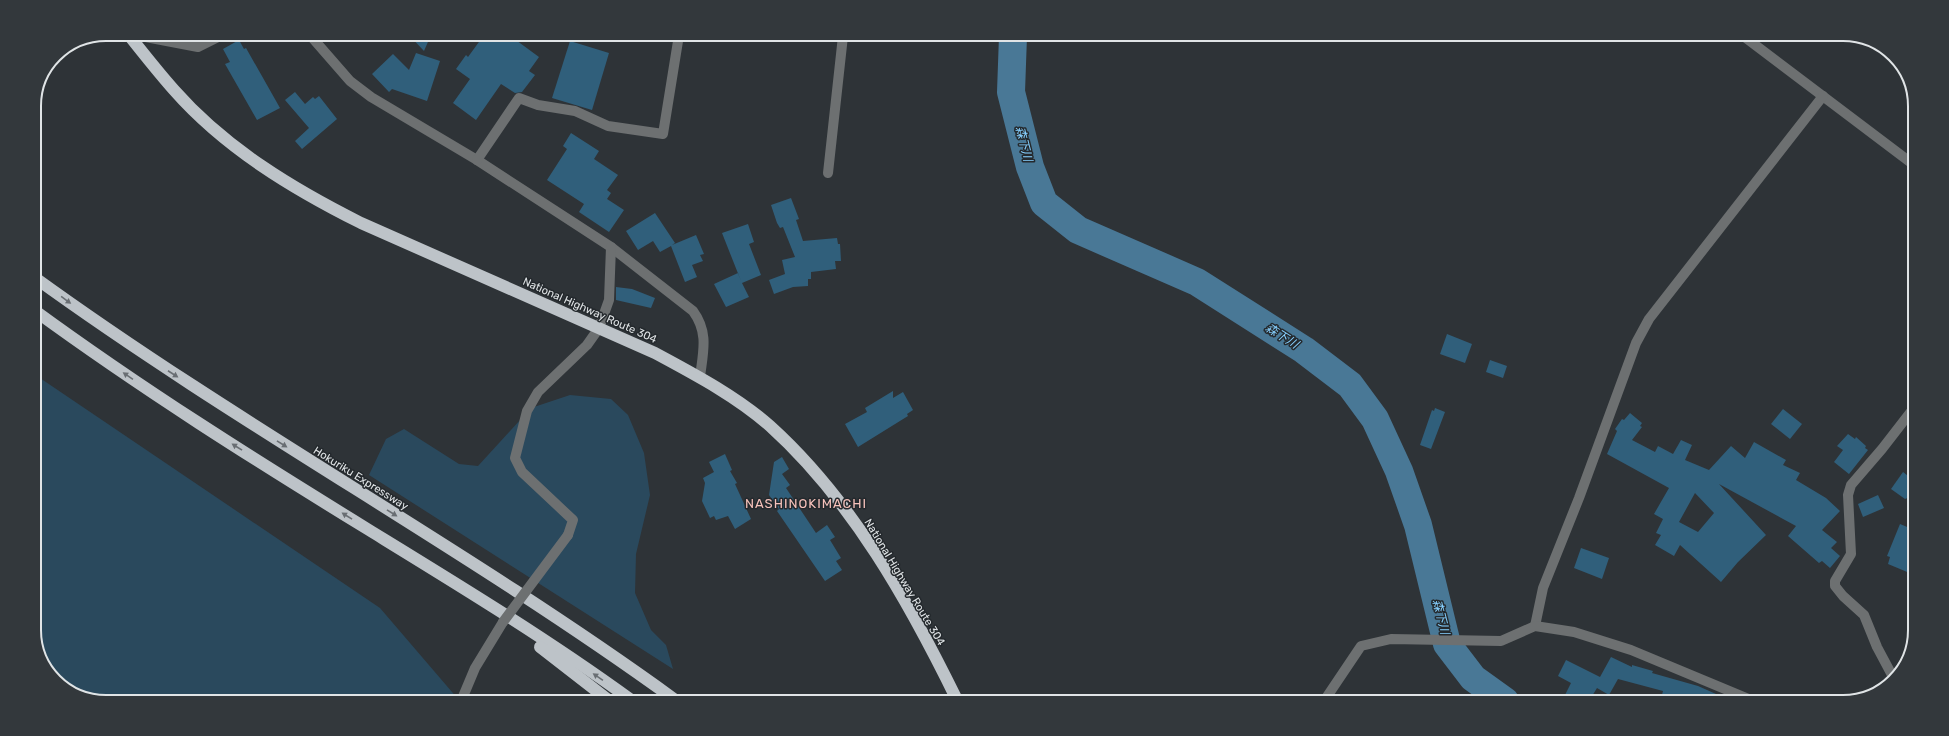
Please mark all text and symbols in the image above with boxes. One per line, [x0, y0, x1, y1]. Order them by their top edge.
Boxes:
water label: 森下川 [1013, 125, 1036, 165]
street label: National Highway Route 304 [521, 275, 659, 346]
one-way arrow [60, 296, 71, 304]
water label: 森下川 [1263, 321, 1303, 353]
one-way arrow [167, 370, 179, 377]
one-way arrow [123, 372, 133, 380]
one-way arrow [277, 440, 288, 448]
one-way arrow [232, 443, 242, 451]
street label: Hokuriku Expressway [311, 444, 411, 513]
district label: NASHINOKIMACHI [745, 496, 867, 511]
one-way arrow [387, 509, 397, 517]
one-way arrow [342, 512, 352, 520]
street label: National Highway Route 304 [862, 517, 948, 648]
water label: 森下川 [1430, 598, 1453, 638]
one-way arrow [592, 673, 604, 680]

